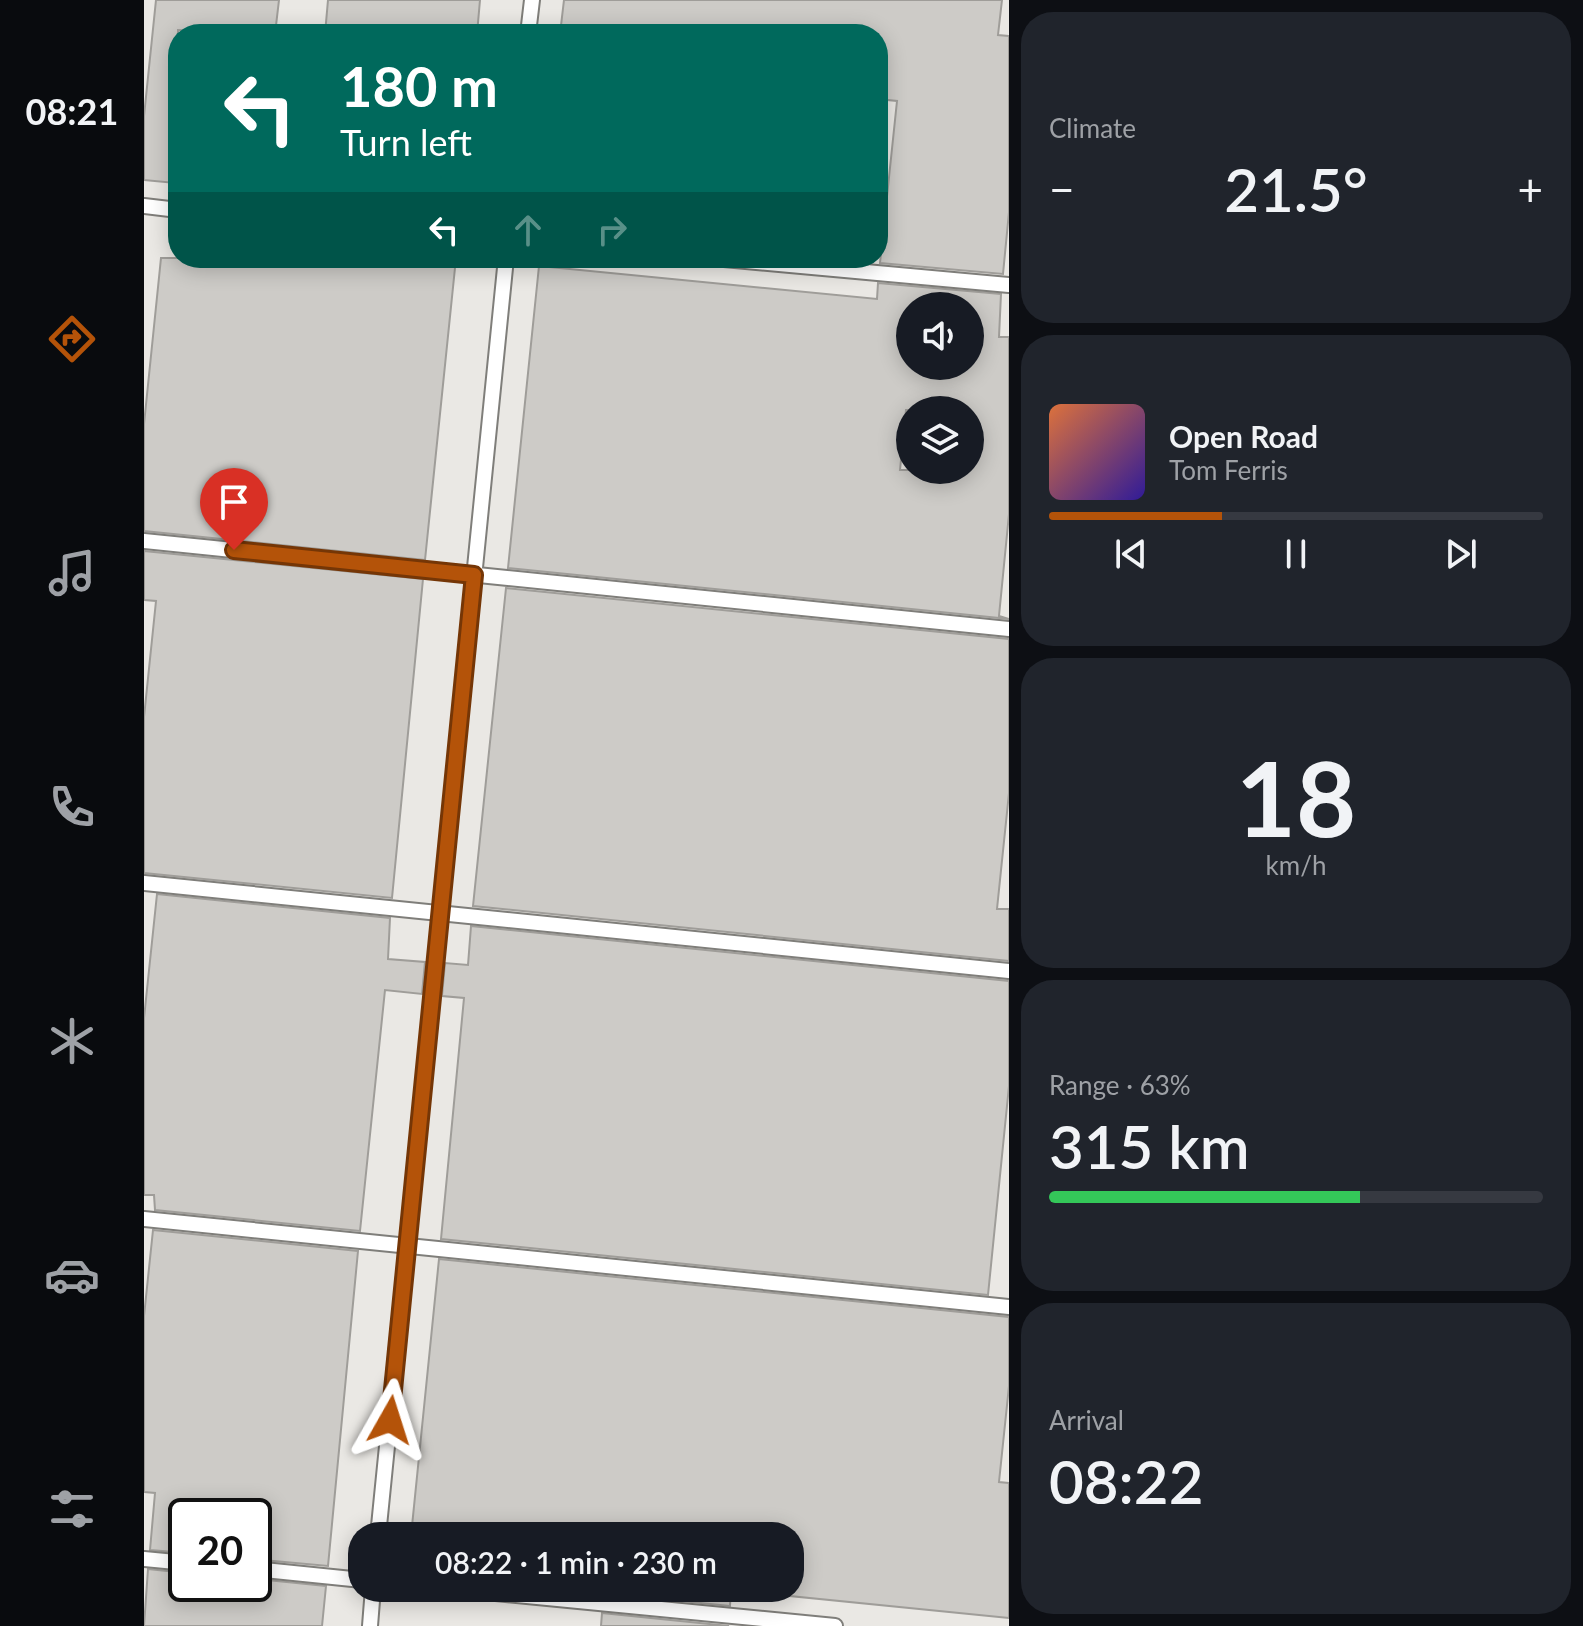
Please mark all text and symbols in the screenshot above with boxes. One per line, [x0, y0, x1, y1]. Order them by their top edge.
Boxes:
text: 180 m [340, 52, 498, 119]
icon: left [208, 56, 312, 160]
text: 08:21 [26, 89, 118, 133]
text: Climate [1049, 112, 1136, 144]
text: Turn left [340, 120, 472, 164]
text: 21.5° [1224, 153, 1368, 225]
text: − [1049, 163, 1075, 215]
text: + [1517, 163, 1543, 215]
icon: left [422, 208, 466, 252]
icon: ahead [506, 208, 550, 252]
icon: right [590, 208, 634, 252]
map controls [896, 292, 984, 484]
button: sound [896, 292, 984, 380]
icon: directions [44, 311, 100, 367]
button: layers [896, 396, 984, 484]
text: Open Road [1169, 418, 1318, 454]
text: Tom Ferris [1169, 454, 1288, 486]
pin [200, 468, 268, 550]
icon: arrive [212, 480, 256, 524]
icon: previous [1109, 532, 1153, 576]
icon: pause [1274, 532, 1318, 576]
icon: next [1439, 532, 1483, 576]
icon: music [44, 545, 100, 601]
text: 18 [1236, 734, 1356, 859]
icon: phone [44, 779, 100, 835]
text: km/h [1266, 849, 1326, 881]
icon: climate [44, 1013, 100, 1069]
text: Range · 63% [1049, 1069, 1191, 1101]
text: 315 km [1049, 1110, 1250, 1182]
icon: car [44, 1247, 100, 1303]
position arrow [348, 1378, 432, 1462]
text: Arrival [1049, 1404, 1124, 1436]
text: 08:22 [1049, 1445, 1203, 1517]
icon: filters [44, 1481, 100, 1537]
speed limit sign: 20 [168, 1498, 272, 1602]
text: 08:22 · 1 min · 230 m [435, 1544, 717, 1580]

